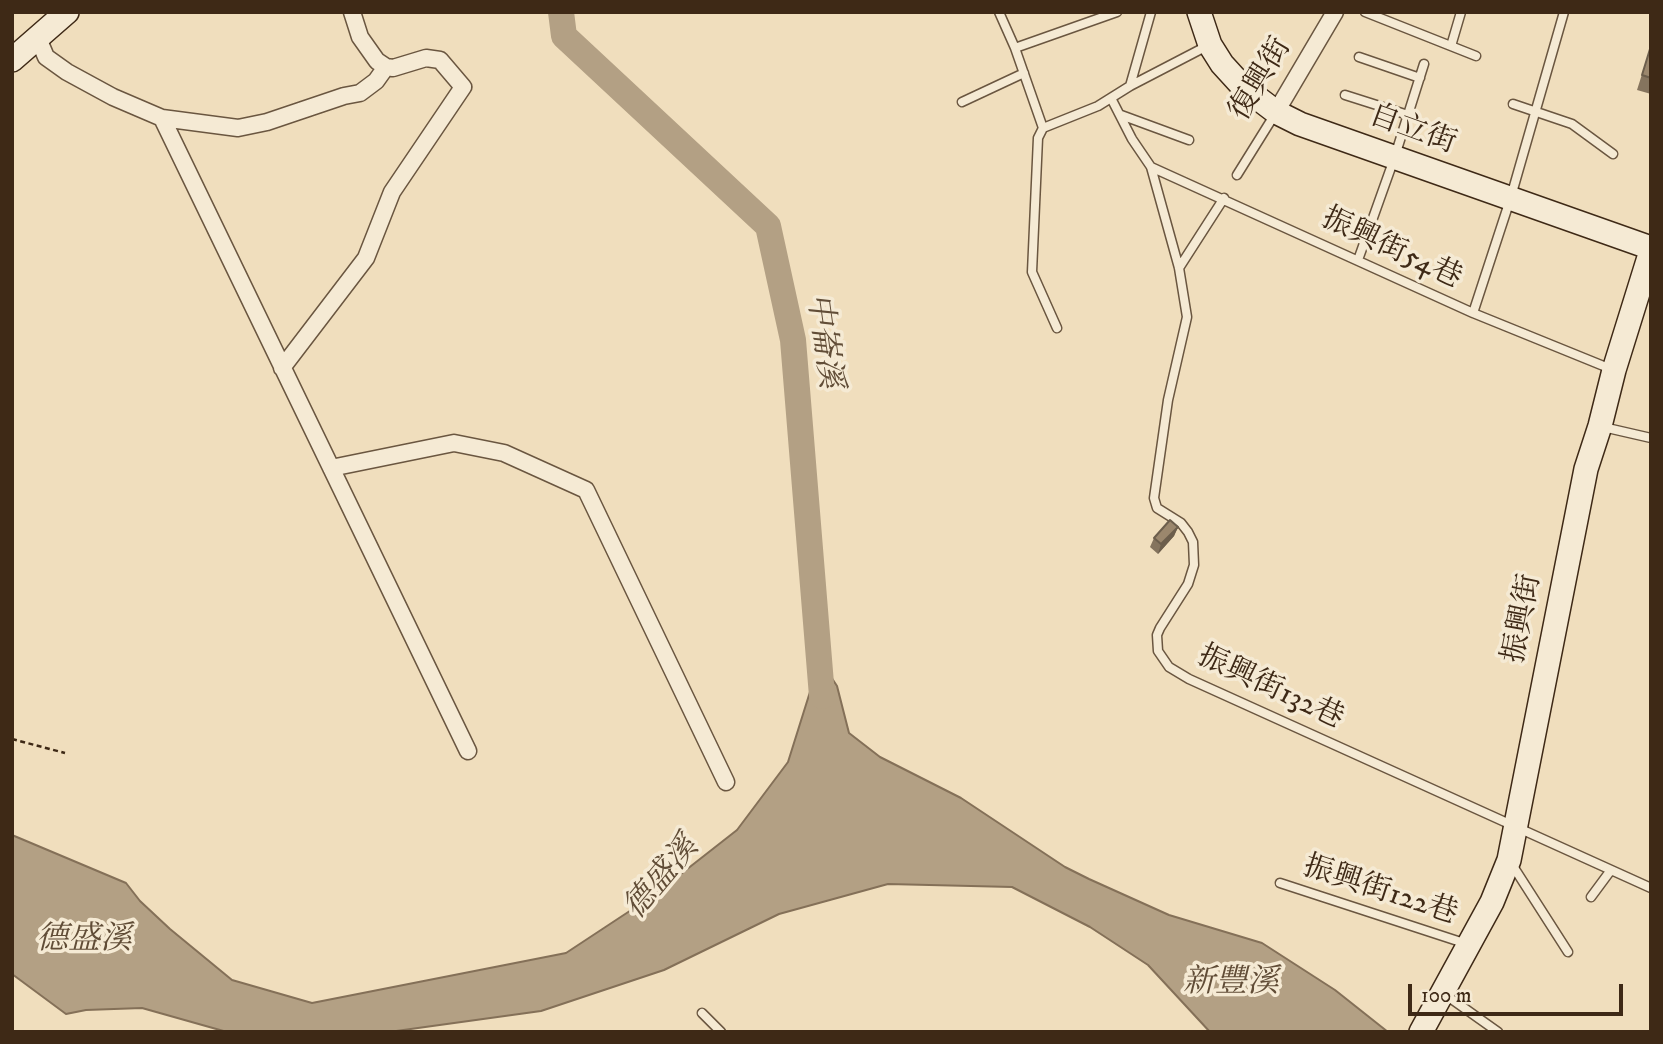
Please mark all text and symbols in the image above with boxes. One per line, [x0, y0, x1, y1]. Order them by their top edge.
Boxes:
street label: 復興街 [1223, 32, 1301, 128]
street label: 自立街 [1364, 99, 1460, 163]
street label: 振興街54巷 [1315, 202, 1467, 298]
water label: 中崙溪 [796, 291, 848, 391]
street label: 振興街 [1498, 571, 1550, 667]
street label: 振興街132巷 [1191, 640, 1349, 738]
water label: 德盛溪 [617, 830, 709, 928]
street label: 振興街122巷 [1298, 850, 1462, 934]
water label: 德盛溪 [36, 922, 132, 960]
water label: 新豐溪 [1183, 965, 1279, 1003]
scale bar [1411, 970, 1626, 1014]
text: 100 m [1421, 983, 1472, 1009]

